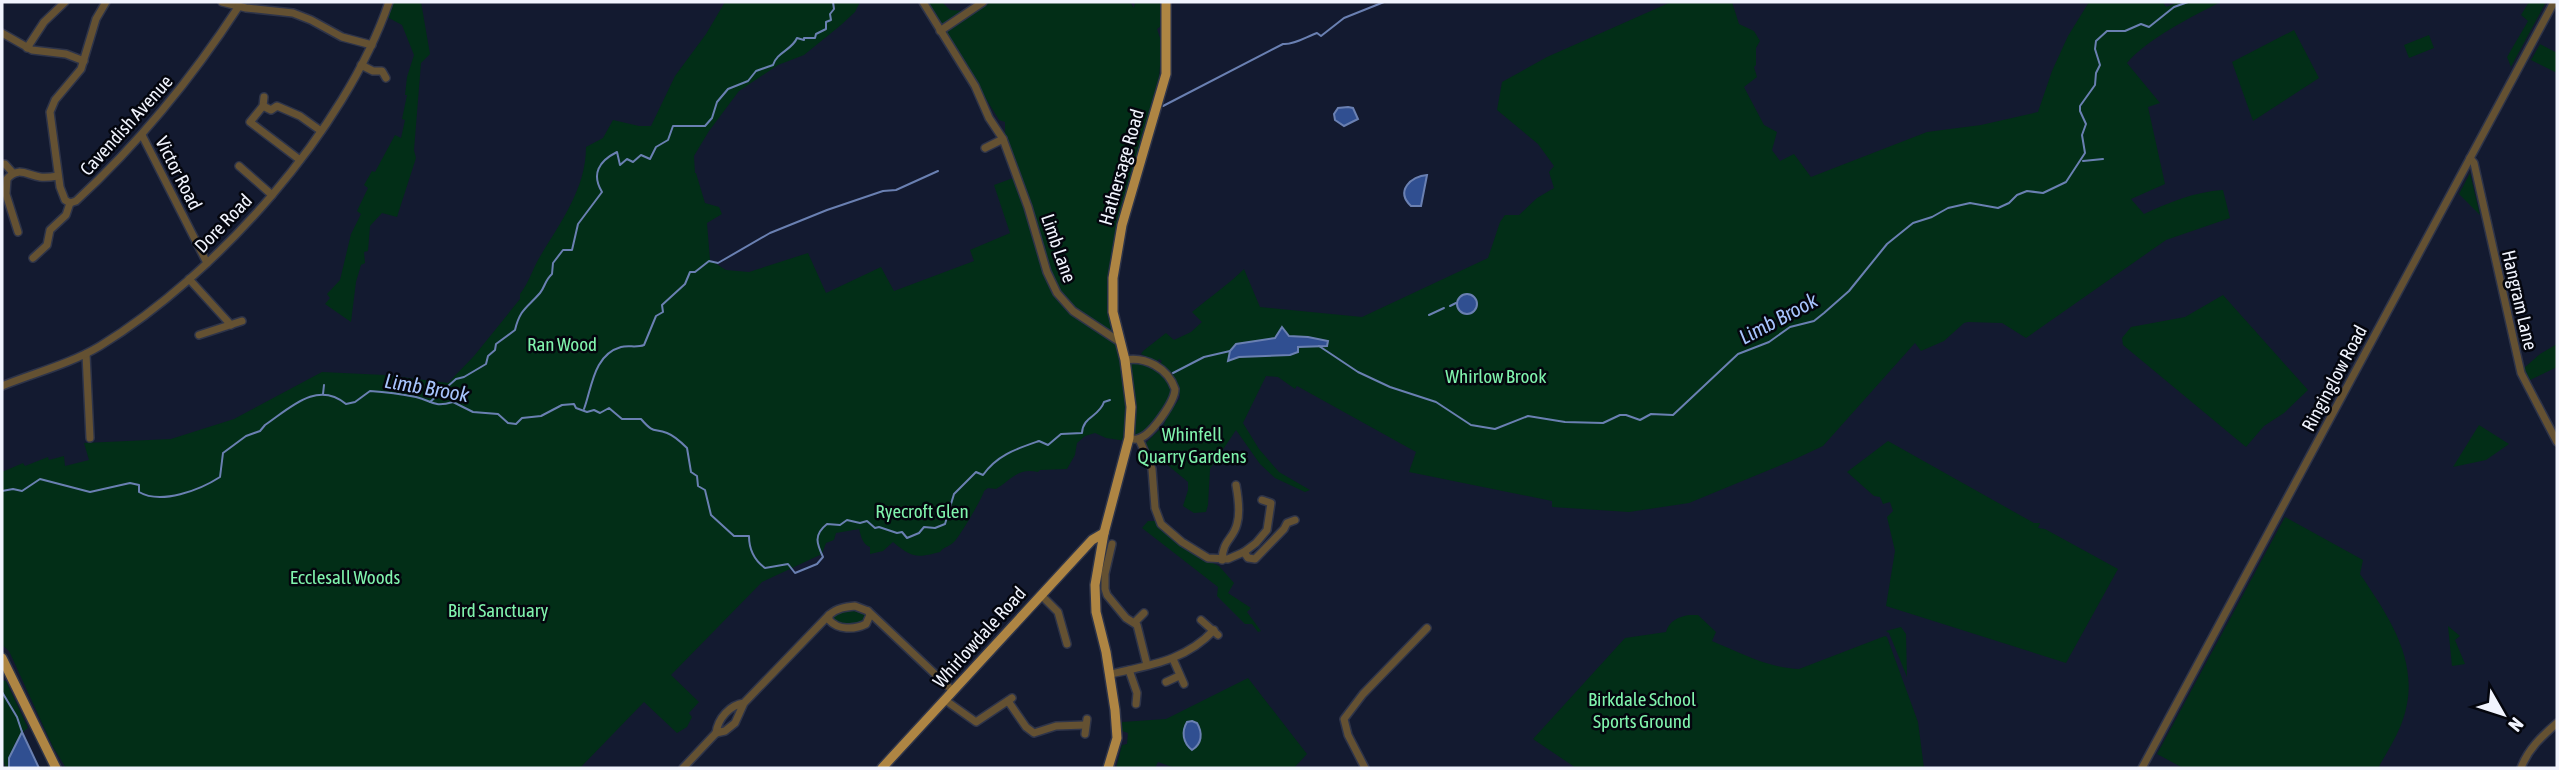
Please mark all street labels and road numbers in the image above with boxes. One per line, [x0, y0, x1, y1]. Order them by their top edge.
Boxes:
street label: Cavendish Avenue [75, 70, 177, 180]
street label: Hathersage Road [1094, 106, 1148, 228]
street label: Victor Road [151, 133, 207, 213]
street label: Dore Road [190, 189, 256, 257]
street label: Limb Lane [1037, 211, 1081, 285]
street label: Hangram Lane [2498, 248, 2542, 352]
street label: Ringinglow Road [2297, 321, 2371, 435]
street label: Whirlowdale Road [928, 582, 1030, 692]

